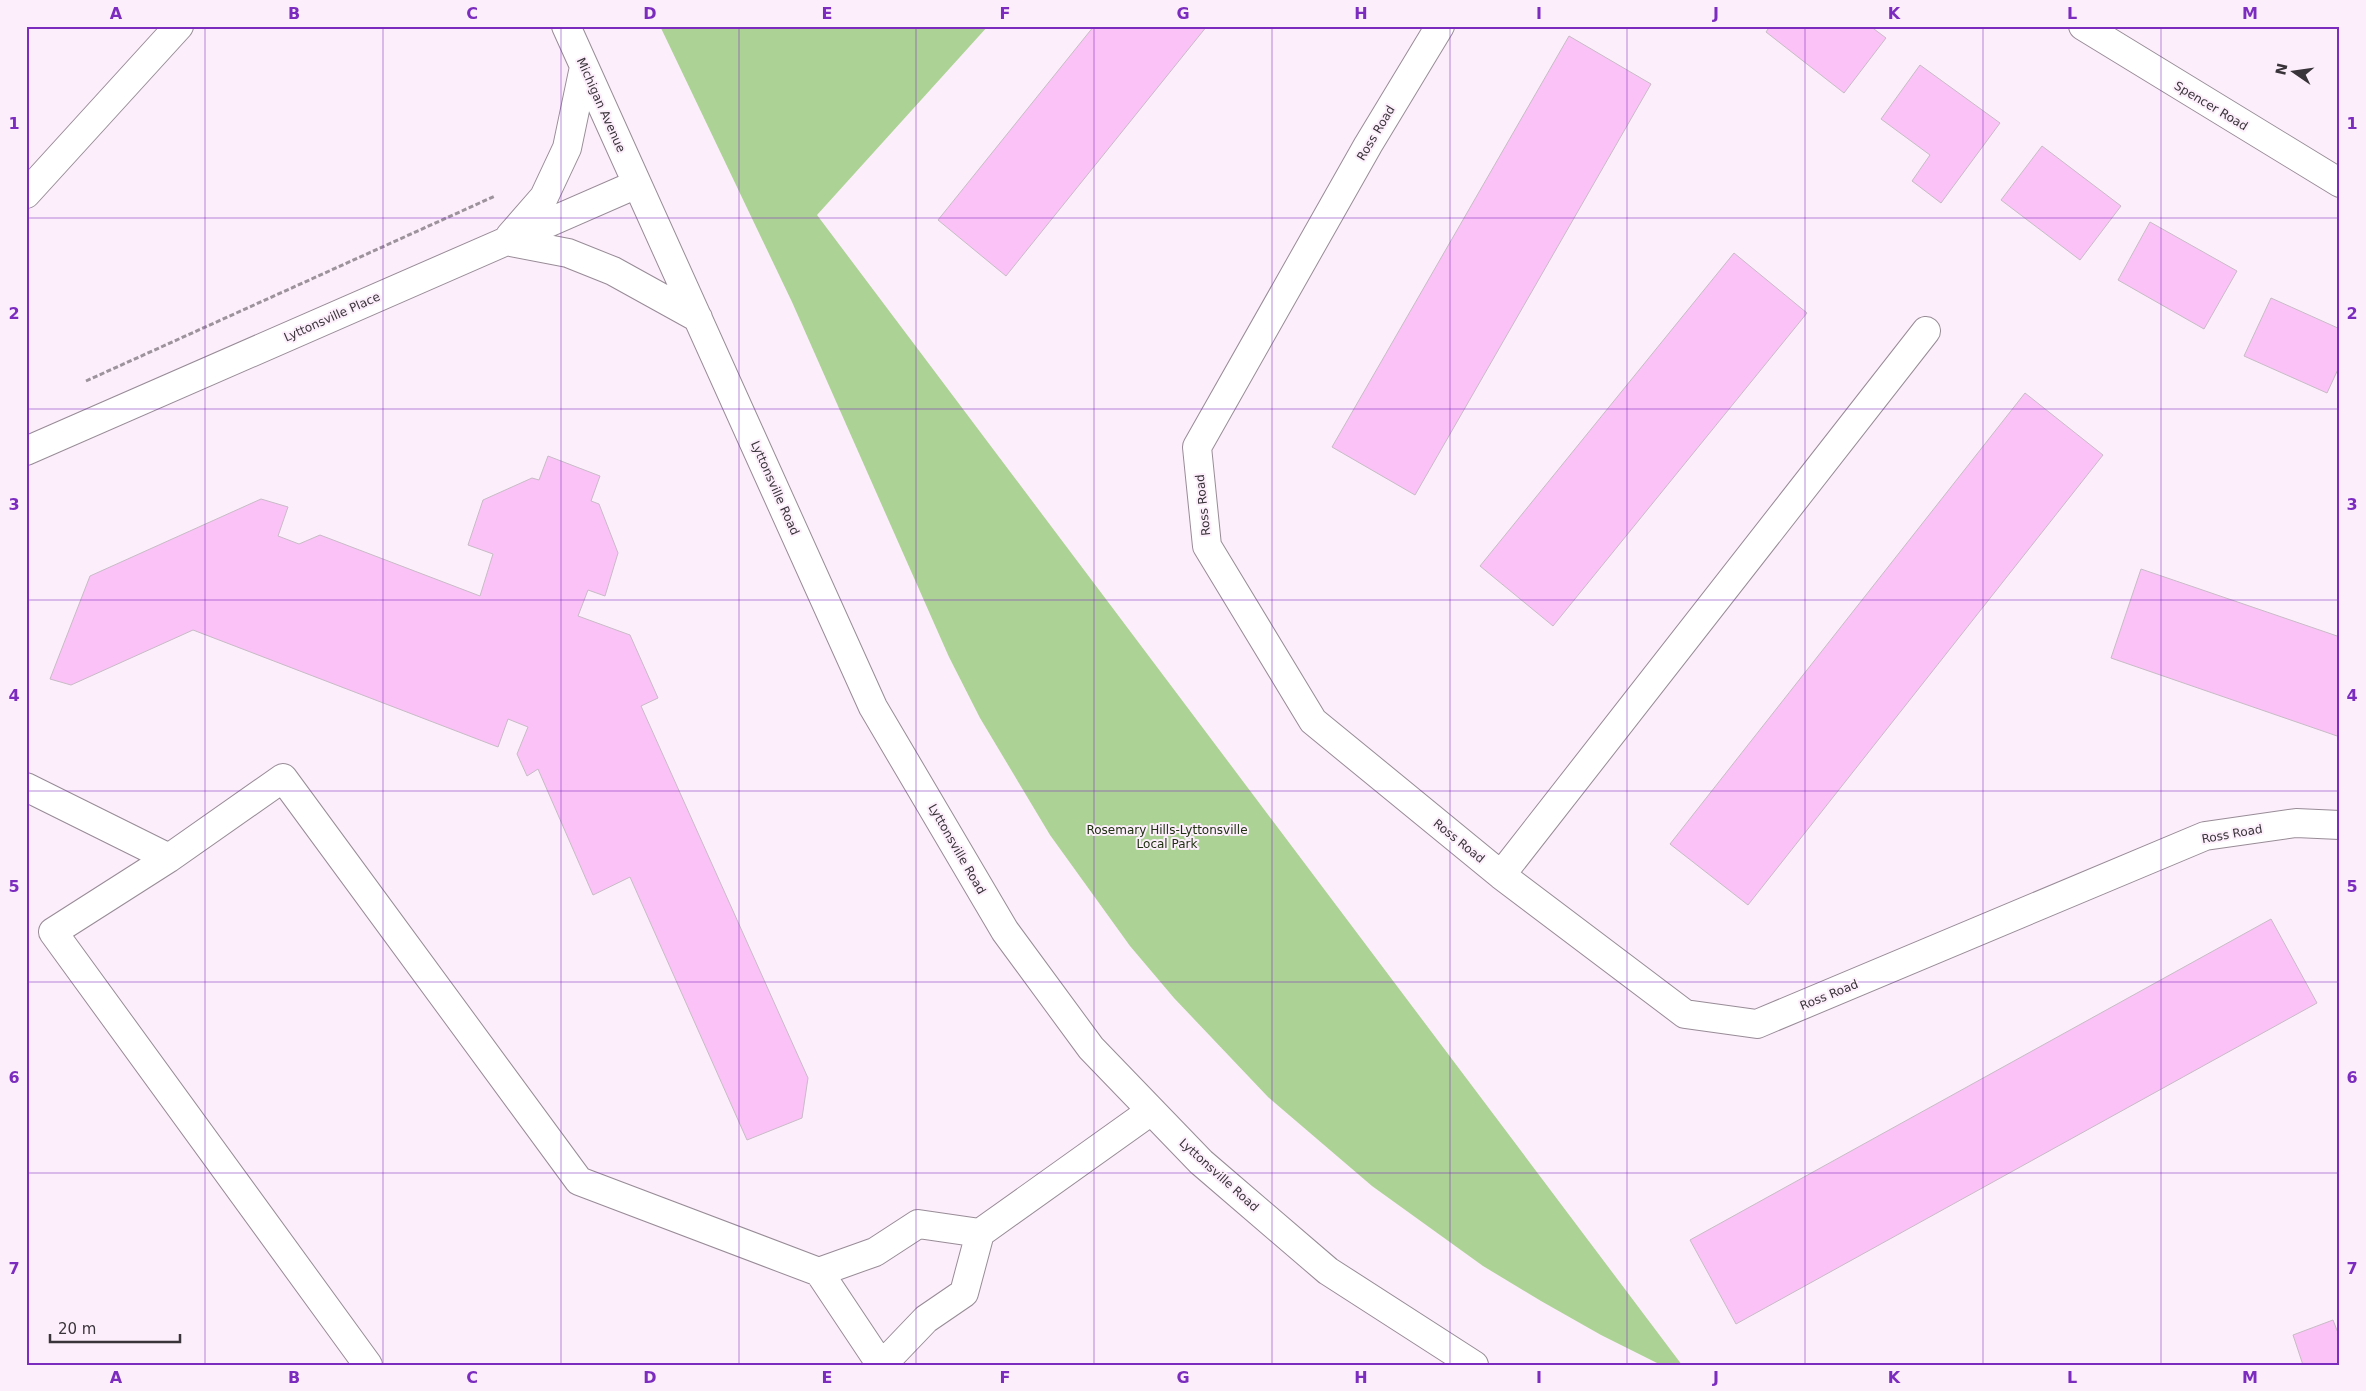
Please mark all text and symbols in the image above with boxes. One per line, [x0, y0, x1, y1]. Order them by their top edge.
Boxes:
text: A [110, 4, 123, 23]
text: B [288, 4, 300, 23]
text: C [466, 4, 478, 23]
text: D [643, 4, 657, 23]
text: E [822, 4, 832, 23]
text: F [1000, 4, 1010, 23]
text: G [1176, 4, 1190, 23]
text: H [1354, 4, 1368, 23]
text: I [1536, 4, 1542, 23]
text: J [1712, 4, 1719, 23]
text: K [1888, 4, 1901, 23]
text: L [2067, 4, 2077, 23]
text: M [2242, 4, 2258, 23]
north arrow [2268, 48, 2318, 98]
street label: Michigan Avenue [574, 55, 628, 155]
text: N [2272, 62, 2290, 77]
street label: Spencer Road [2172, 79, 2250, 133]
street label: Ross Road [1354, 103, 1398, 163]
text: 1 [8, 114, 20, 133]
text: 1 [2346, 114, 2358, 133]
street label: Lyttonsville Place [282, 290, 382, 344]
text: 2 [8, 304, 20, 323]
text: 2 [2346, 304, 2358, 323]
street label: Lyttonsville Road [748, 439, 802, 537]
street label: Ross Road [1193, 474, 1213, 536]
text: 3 [8, 495, 20, 514]
text: 3 [2346, 495, 2358, 514]
text: 4 [8, 686, 20, 705]
text: 4 [2346, 686, 2358, 705]
street label: Lyttonsville Road [926, 801, 988, 897]
street label: Ross Road [1431, 816, 1487, 866]
street label: Ross Road [2200, 822, 2264, 846]
park label: Rosemary Hills-Lyttonsville Local Park [1086, 823, 1248, 851]
text: 5 [8, 877, 20, 896]
text: 5 [2346, 877, 2358, 896]
street label: Ross Road [1798, 977, 1860, 1013]
text: 6 [8, 1068, 20, 1087]
text: 6 [2346, 1068, 2358, 1087]
street label: Lyttonsville Road [1177, 1136, 1261, 1214]
text: 7 [8, 1259, 20, 1278]
text: 7 [2346, 1259, 2358, 1278]
scale bar [50, 1311, 180, 1343]
text: 20 m [58, 1320, 96, 1338]
text: A [110, 1368, 123, 1387]
text: B [288, 1368, 300, 1387]
text: C [466, 1368, 478, 1387]
text: D [643, 1368, 657, 1387]
text: E [822, 1368, 832, 1387]
text: F [1000, 1368, 1010, 1387]
text: G [1176, 1368, 1190, 1387]
text: H [1354, 1368, 1368, 1387]
text: I [1536, 1368, 1542, 1387]
text: J [1712, 1368, 1719, 1387]
text: K [1888, 1368, 1901, 1387]
text: L [2067, 1368, 2077, 1387]
text: M [2242, 1368, 2258, 1387]

